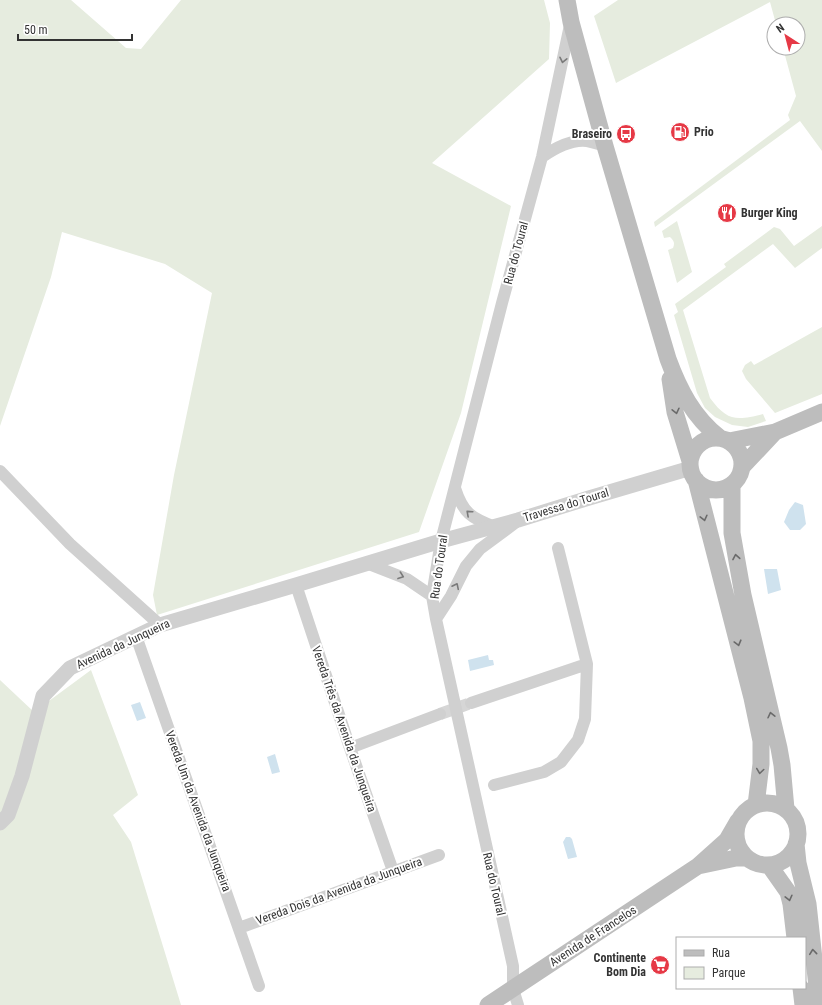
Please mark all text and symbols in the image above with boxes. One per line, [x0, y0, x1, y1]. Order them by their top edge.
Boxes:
scale bar [18, 16, 132, 42]
north arrow [766, 16, 806, 56]
text: N [774, 21, 787, 36]
text: 50 m [24, 23, 48, 37]
one-way arrow [559, 57, 567, 63]
fuel station icon: Prio [669, 121, 691, 143]
bus stop icon: Braseiro [615, 123, 637, 145]
place label: Prio [694, 125, 714, 139]
place label: Braseiro [572, 127, 612, 141]
restaurant icon: Burger King [716, 202, 738, 224]
place label: Burger King [741, 206, 798, 220]
street label: Rua do Toural [501, 220, 531, 286]
one-way arrow [671, 408, 679, 414]
street label: Travessa do Toural [521, 485, 611, 525]
one-way arrow [466, 510, 474, 518]
one-way arrow [700, 514, 708, 521]
street label: Rua do Toural [428, 534, 450, 600]
one-way arrow [732, 553, 741, 560]
one-way arrow [397, 572, 404, 580]
one-way arrow [451, 583, 459, 590]
street label: Avenida da Junqueira [74, 616, 172, 672]
one-way arrow [733, 640, 741, 647]
street label: Vereda Três da Avenida da Junqueira [309, 644, 379, 814]
one-way arrow [768, 712, 776, 719]
street label: Vereda Um da Avenida da Junqueira [162, 729, 234, 894]
one-way arrow [756, 768, 765, 774]
street label: Rua do Toural [480, 851, 508, 917]
street label: Vereda Dois da Avenida da Junqueira [254, 854, 424, 928]
one-way arrow [784, 894, 793, 901]
street label: Avenida de Francelos [547, 903, 639, 969]
legend [676, 937, 806, 989]
text: Rua [712, 946, 730, 960]
one-way arrow [809, 949, 818, 955]
place label: Continente Bom Dia [594, 951, 646, 979]
supermarket icon: Continente Bom Dia [649, 954, 671, 976]
text: Parque [712, 966, 746, 980]

